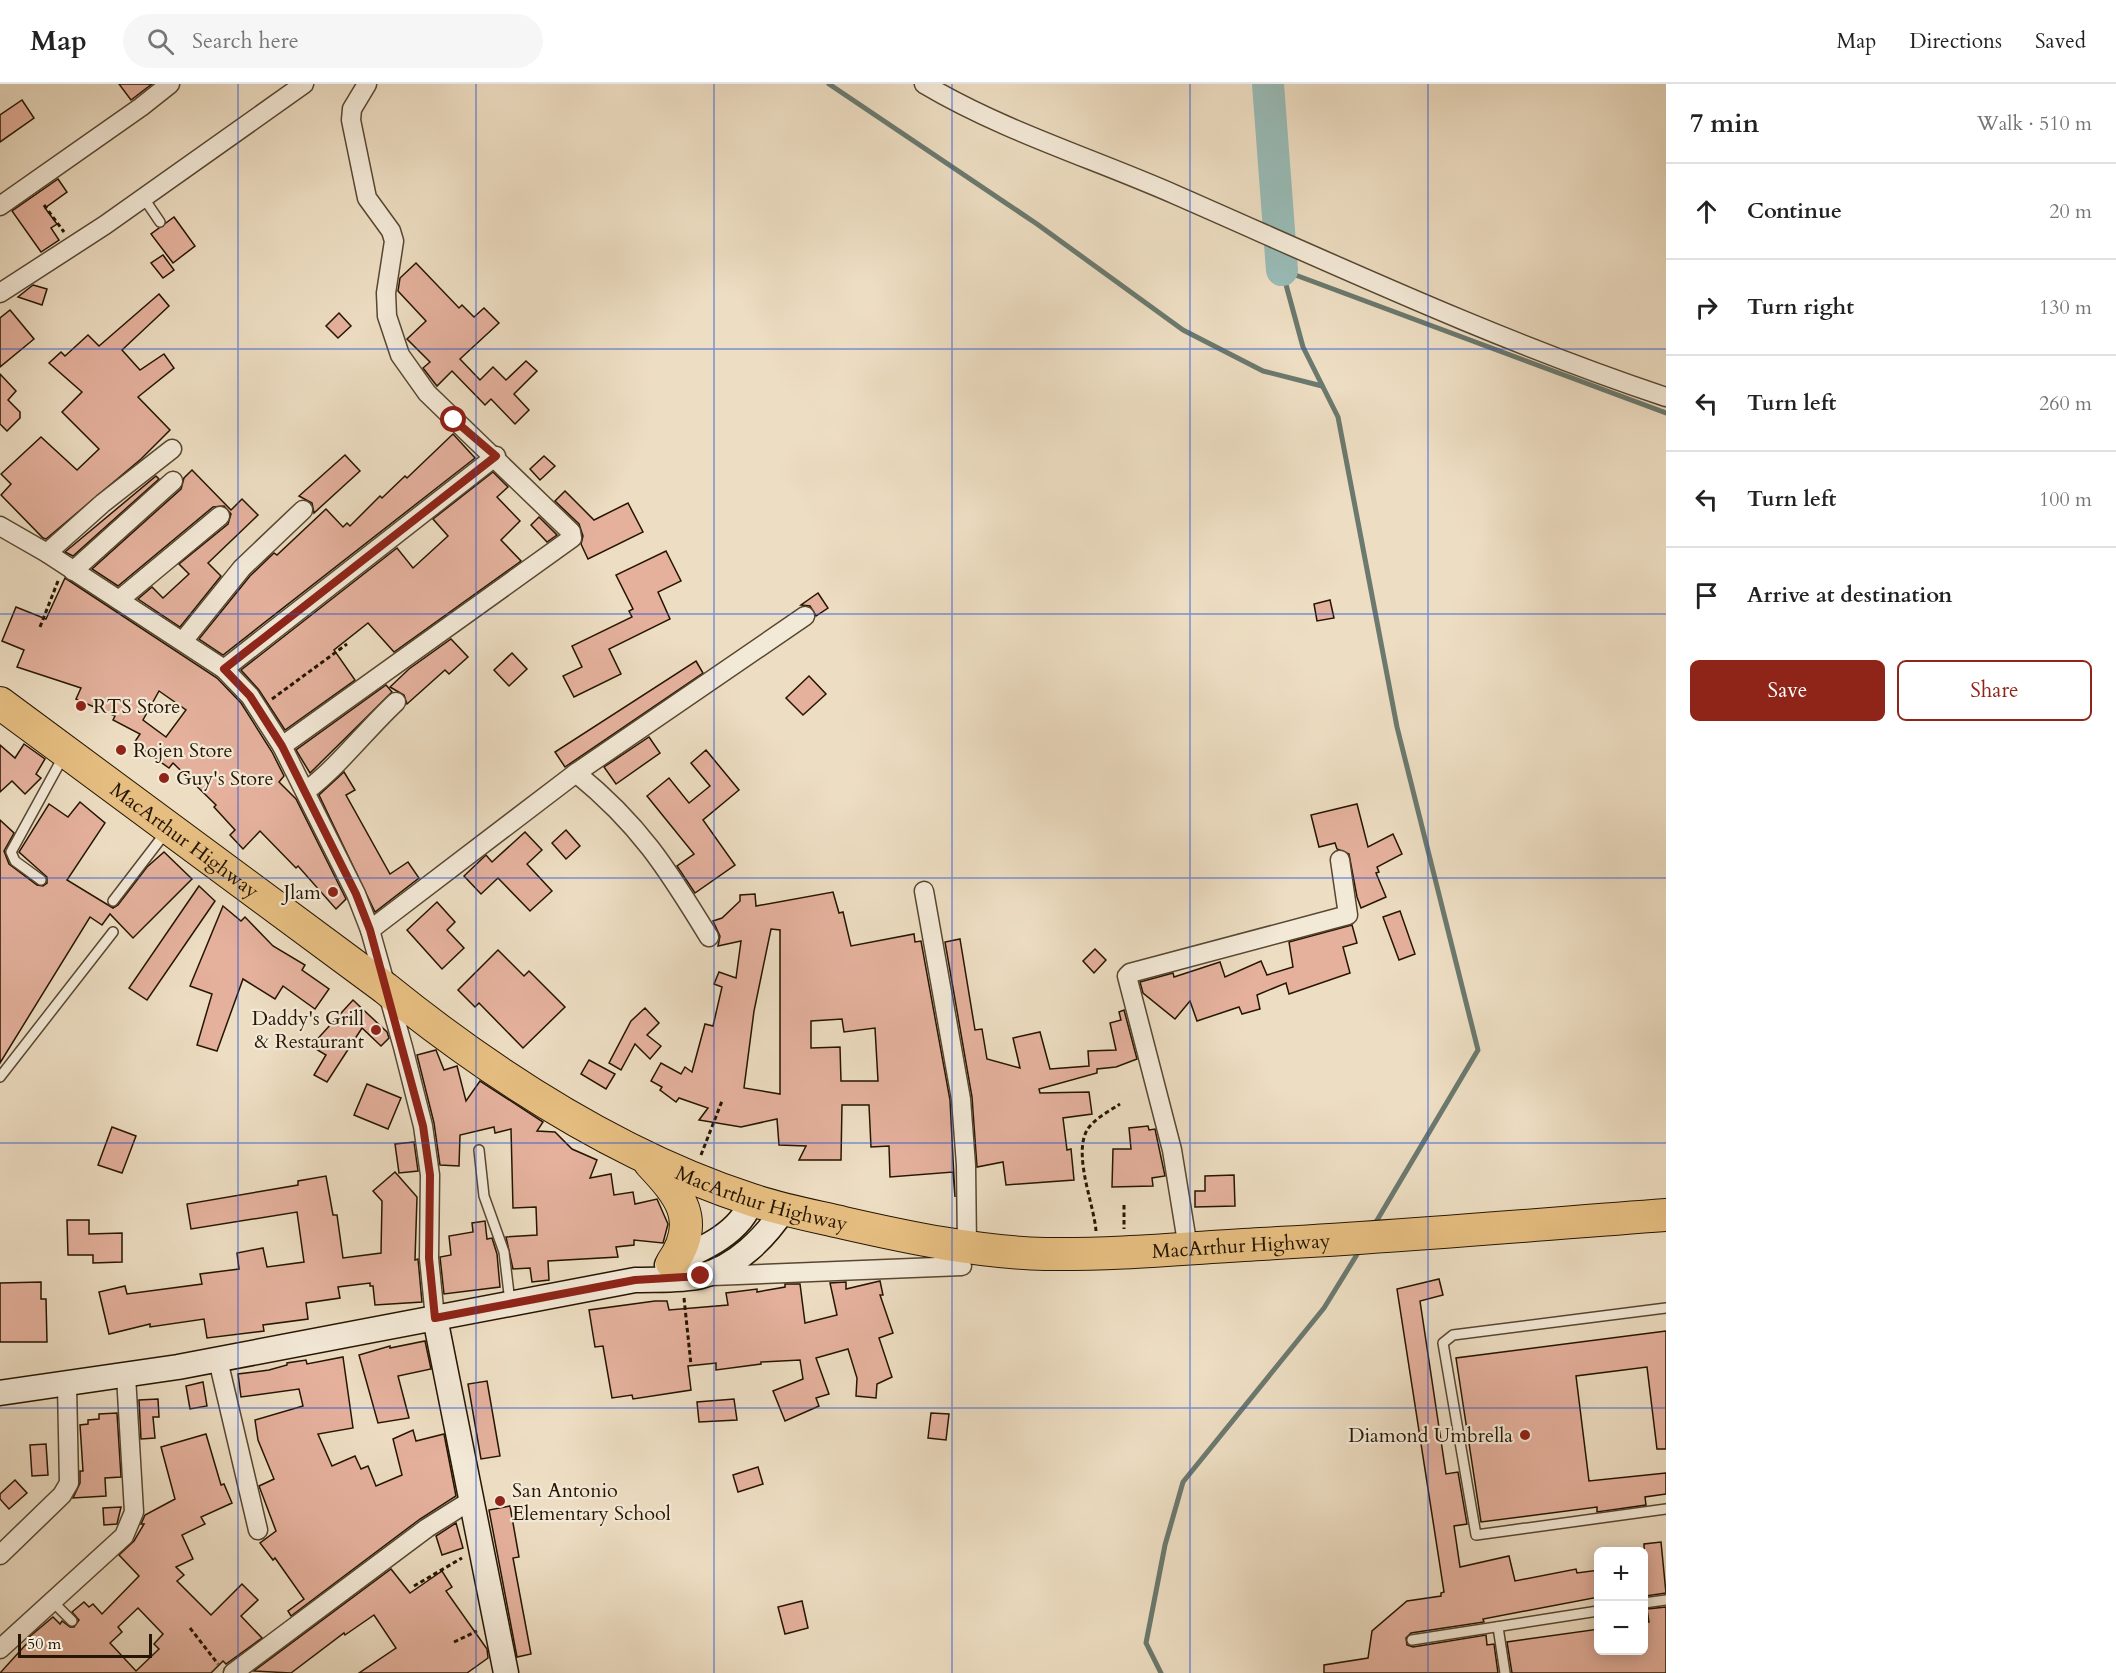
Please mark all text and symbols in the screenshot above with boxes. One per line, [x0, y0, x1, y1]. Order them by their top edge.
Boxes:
search box [123, 14, 543, 68]
text: Map [30, 22, 87, 60]
icon: search [144, 25, 177, 58]
text: Search here [192, 26, 299, 56]
text: Map [1836, 27, 1876, 56]
text: Directions [1909, 27, 2002, 56]
text: Saved [2035, 27, 2086, 56]
text: 7 min [1690, 106, 1759, 141]
text: Walk · 510 m [1977, 110, 2092, 137]
icon: ahead [1690, 195, 1723, 228]
text: Continue [1747, 196, 1842, 226]
text: 20 m [2049, 198, 2092, 225]
icon: right [1690, 291, 1723, 324]
text: Turn right [1747, 292, 1854, 322]
text: 130 m [2039, 294, 2092, 321]
icon: left [1690, 387, 1723, 420]
text: Turn left [1747, 388, 1836, 418]
text: 260 m [2039, 390, 2092, 417]
route start [440, 406, 466, 432]
icon: left [1690, 483, 1723, 516]
text: Turn left [1747, 484, 1836, 514]
text: 100 m [2039, 486, 2092, 513]
icon: arrive [1690, 579, 1723, 612]
text: Arrive at destination [1747, 580, 1952, 610]
button: Save [1690, 660, 1885, 721]
button: Share [1897, 660, 2092, 721]
place label: RTS Store [93, 693, 180, 720]
marker: RTS Store [74, 699, 88, 713]
place label: Rojen Store [133, 737, 233, 764]
marker: Rojen Store [114, 743, 128, 757]
place label: Guy's Store [176, 765, 274, 792]
marker: Guy's Store [157, 771, 171, 785]
street label: MacArthur Highway [105, 776, 265, 904]
place label: Jlam [281, 879, 321, 906]
marker: Jlam [326, 885, 340, 899]
place label: Daddy's Grill & Restaurant [252, 1005, 365, 1055]
marker: Daddy's Grill & Restaurant [369, 1023, 383, 1037]
street label: MacArthur Highway [671, 1159, 851, 1237]
street label: MacArthur Highway [1151, 1227, 1332, 1264]
route end [687, 1262, 713, 1288]
place label: Diamond Umbrella [1348, 1422, 1513, 1449]
marker: Diamond Umbrella [1518, 1428, 1532, 1442]
place label: San Antonio Elementary School [512, 1477, 671, 1527]
marker: San Antonio Elementary School [493, 1494, 507, 1508]
map controls [1594, 1547, 1648, 1655]
button: + [1594, 1547, 1648, 1601]
button: − [1594, 1601, 1648, 1655]
scale bar [18, 1631, 152, 1658]
text: 50 m [27, 1633, 61, 1655]

